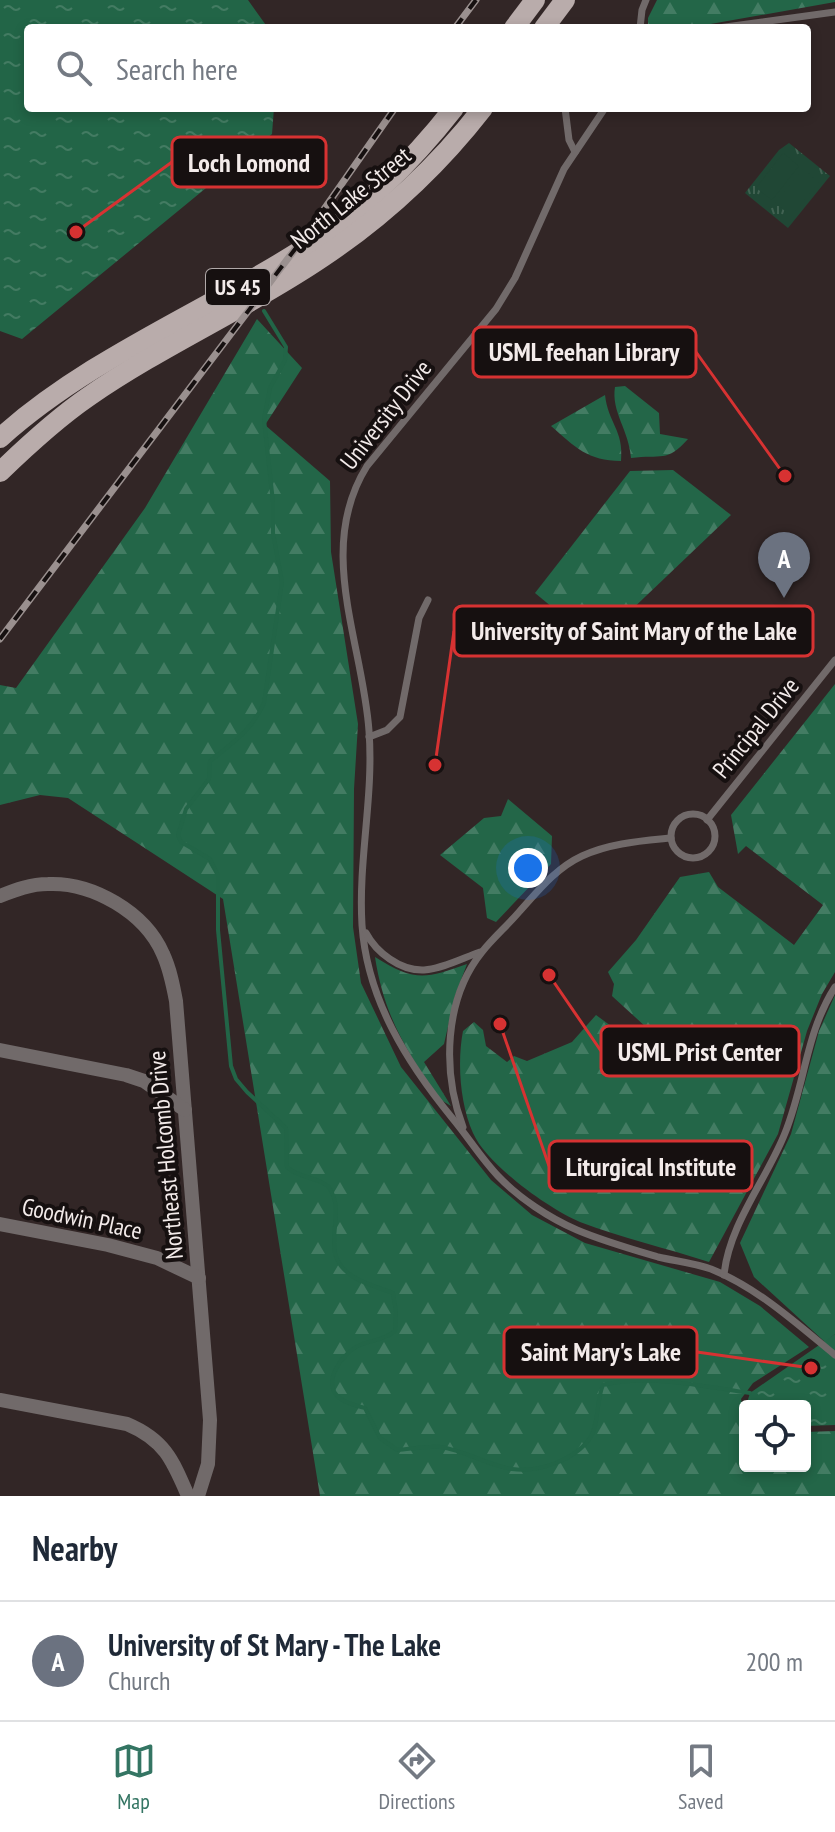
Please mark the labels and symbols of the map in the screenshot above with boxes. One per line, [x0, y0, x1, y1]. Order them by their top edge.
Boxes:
callout: Loch Lomond [172, 137, 326, 187]
street label: North Lake Street [284, 139, 417, 255]
text: Loch Lomond [188, 146, 310, 179]
road number: US 45 [206, 269, 270, 305]
callout: USML feehan Library [473, 327, 696, 377]
text: USML feehan Library [489, 335, 680, 368]
street label: University Drive [333, 354, 438, 476]
pin: A [758, 532, 810, 598]
callout: University of Saint Mary of the Lake [454, 606, 813, 656]
text: University of Saint Mary of the Lake [471, 614, 797, 647]
street label: Principal Drive [706, 671, 806, 784]
your location [508, 848, 548, 888]
callout: USML Prist Center [601, 1026, 799, 1076]
text: USML Prist Center [618, 1035, 783, 1068]
street label: Northeast Holcomb Drive [141, 1050, 190, 1260]
callout: Liturgical Institute [549, 1141, 752, 1191]
text: Liturgical Institute [566, 1150, 736, 1183]
street label: Goodwin Place [19, 1191, 145, 1246]
callout: Saint Mary's Lake [504, 1327, 697, 1377]
text: Saint Mary's Lake [521, 1335, 681, 1368]

